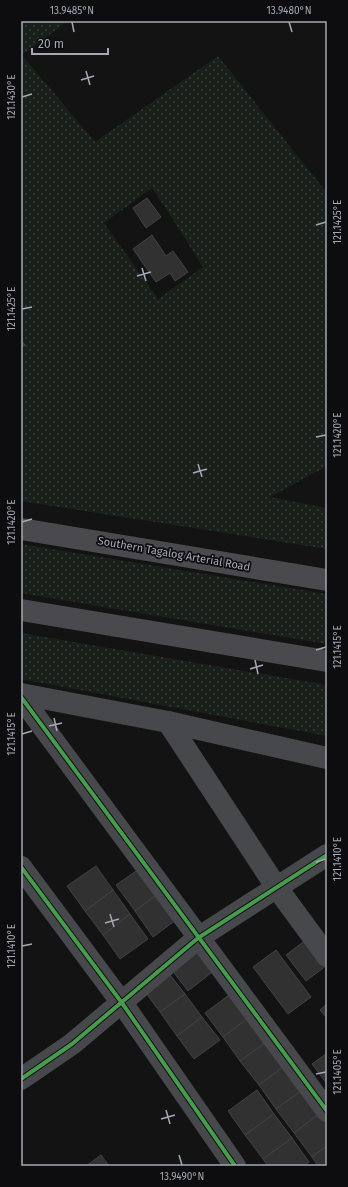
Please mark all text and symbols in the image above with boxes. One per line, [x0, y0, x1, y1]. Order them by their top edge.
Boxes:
text: 13.9485°N [50, 5, 94, 17]
text: 13.9480°N [266, 5, 312, 17]
scale bar [32, 30, 108, 56]
text: 20 m [38, 37, 64, 51]
text: 121.1430°E [6, 74, 18, 120]
text: 121.1425°E [332, 200, 344, 244]
text: 121.1425°E [6, 287, 18, 331]
text: 121.1420°E [332, 412, 344, 458]
text: 121.1420°E [6, 499, 18, 545]
street label: Southern Tagalog Arterial Road [97, 534, 251, 574]
text: 121.1415°E [332, 625, 344, 669]
text: 121.1415°E [6, 712, 18, 756]
text: 121.1410°E [332, 837, 344, 881]
text: 121.1410°E [6, 924, 18, 968]
text: 121.1405°E [332, 1049, 344, 1095]
text: 13.9490°N [160, 1171, 204, 1183]

